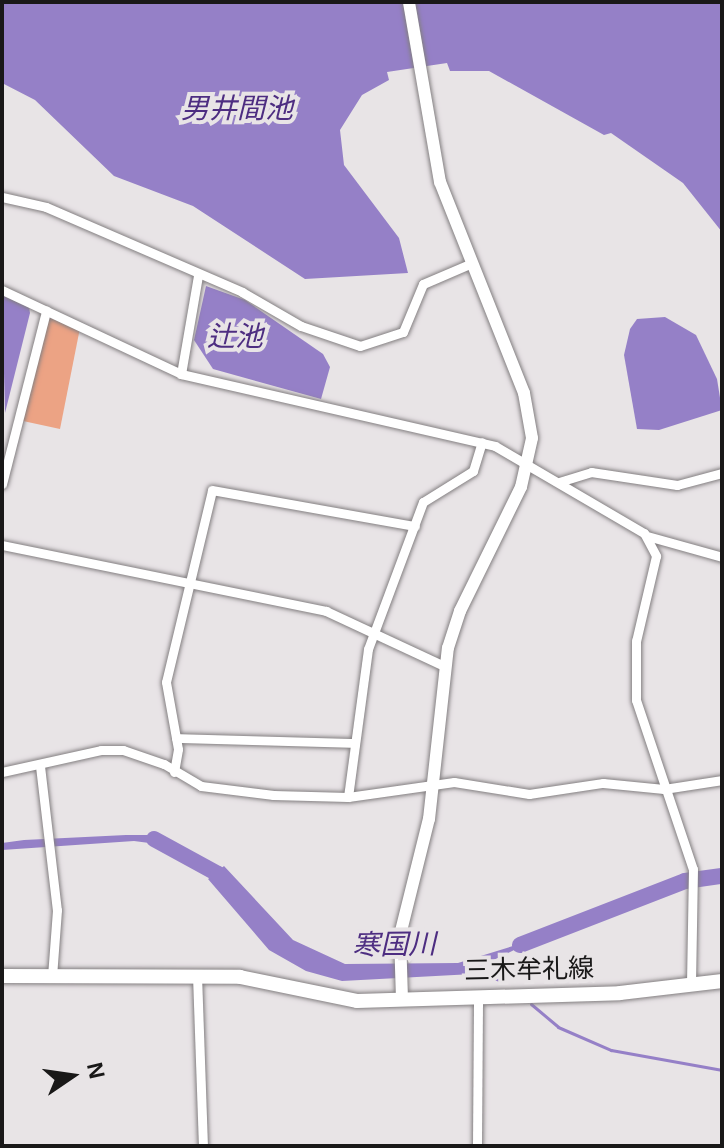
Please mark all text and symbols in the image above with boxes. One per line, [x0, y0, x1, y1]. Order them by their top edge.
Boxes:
water label: 男井間池 [181, 92, 293, 126]
water label: 辻池 [207, 320, 263, 354]
water label: 寒国川 [352, 927, 436, 963]
street label: 三木牟礼線 [464, 953, 594, 987]
north arrow [32, 1036, 112, 1116]
text: N [82, 1060, 110, 1081]

